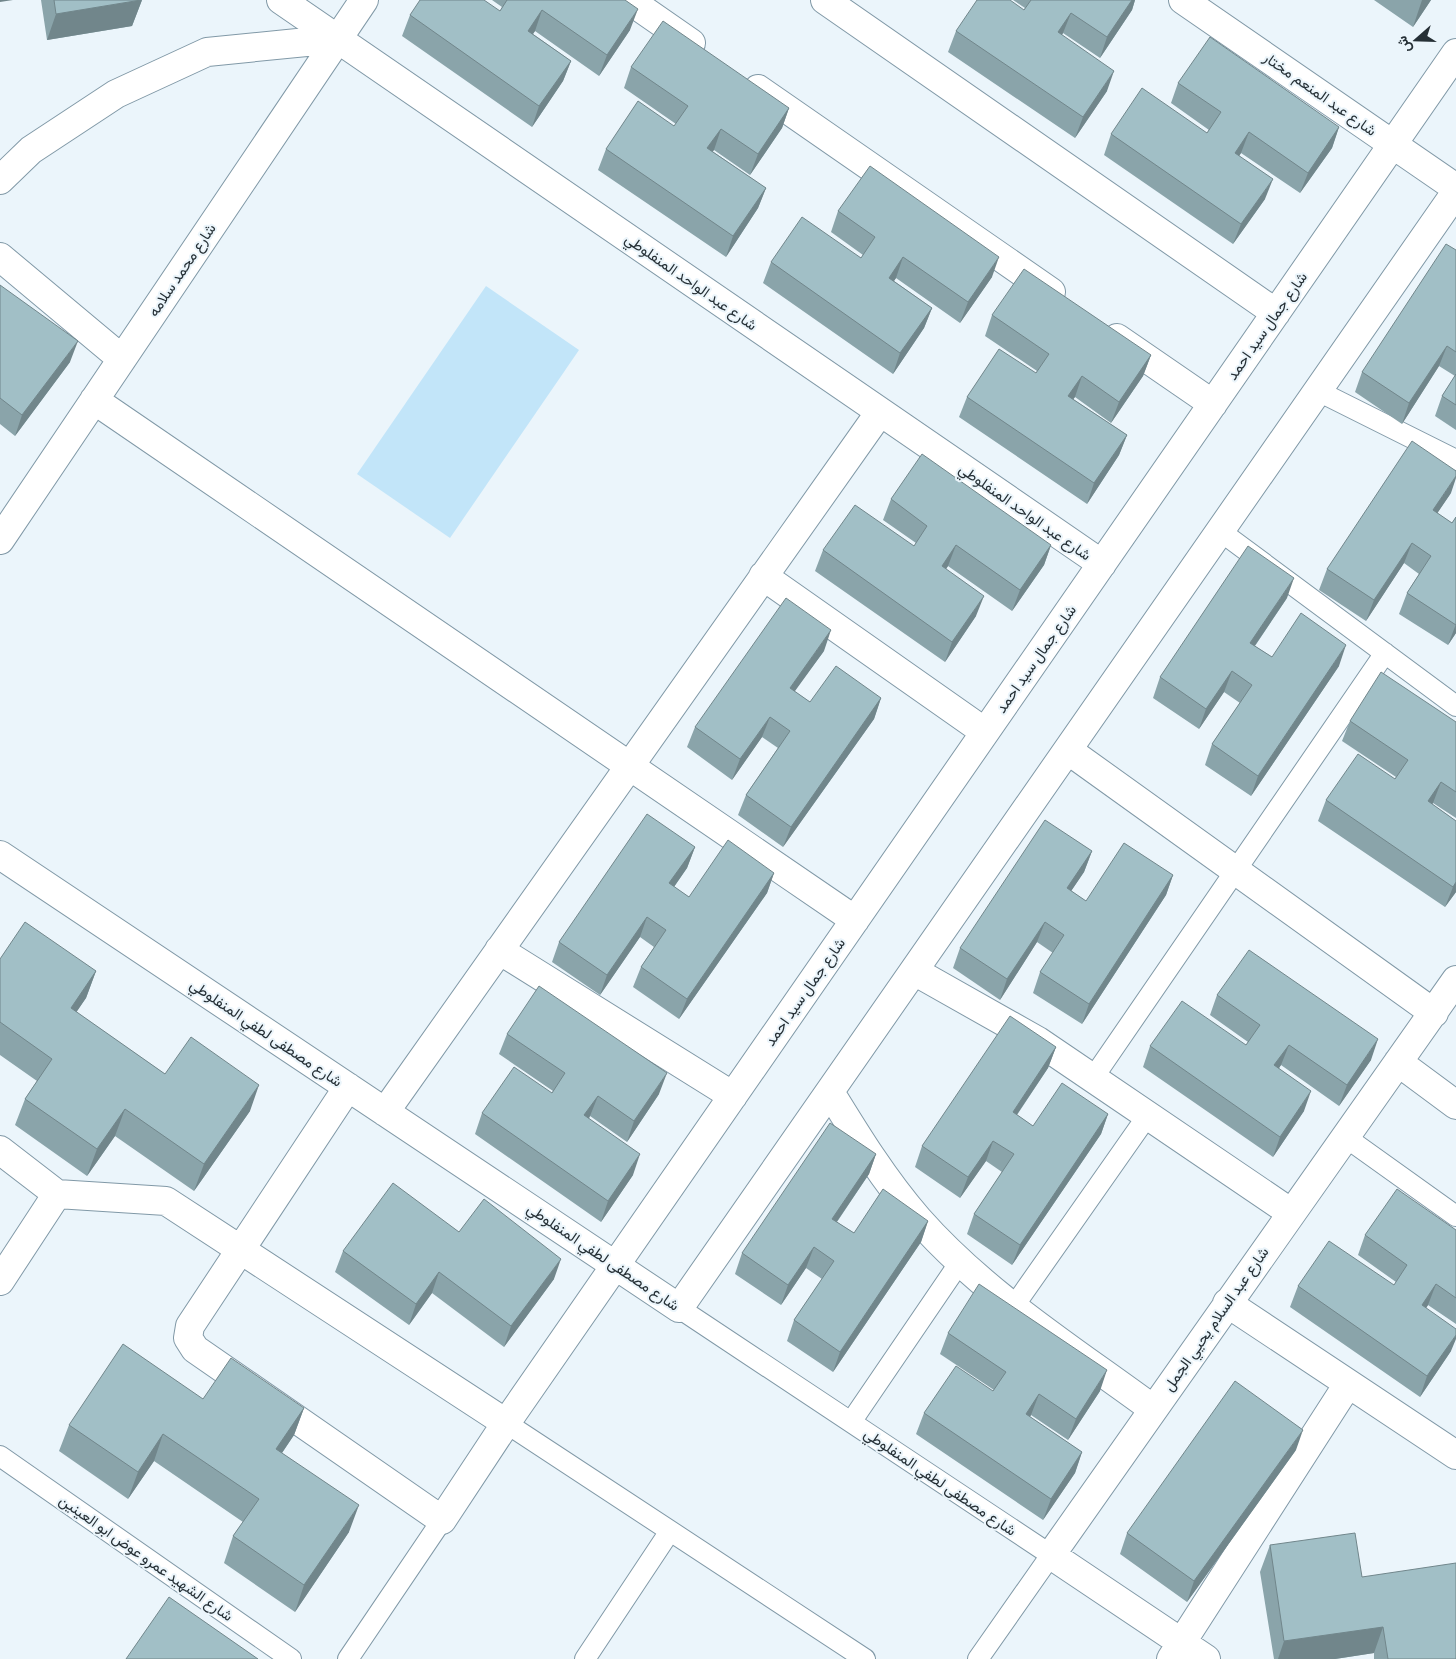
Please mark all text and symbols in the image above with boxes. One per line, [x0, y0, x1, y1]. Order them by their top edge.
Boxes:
north arrow [1391, 15, 1441, 65]
text: ش [1393, 33, 1415, 55]
street label: شارع عبد المنعم مختار [1258, 48, 1380, 141]
street label: شارع محمد سلامه [144, 220, 221, 321]
street label: شارع عبد الواحد المنفلوطي [619, 230, 761, 338]
street label: شارع جمال سيد احمد [1223, 268, 1313, 385]
street label: شارع عبد الواحد المنفلوطي [953, 460, 1095, 568]
street label: شارع جمال سيد احمد [992, 601, 1082, 718]
street label: شارع جمال سيد احمد [761, 934, 851, 1051]
street label: شارع مصطفى لطفي المنفلوطي [184, 975, 346, 1094]
street label: شارع مصطفى لطفي المنفلوطي [521, 1199, 683, 1318]
street label: شارع عبد السلام يحيي الجمل [1159, 1243, 1276, 1397]
street label: شارع مصطفى لطفي المنفلوطي [858, 1424, 1020, 1543]
street label: شارع الشهيد عمرو عوض ابو العينين [54, 1491, 237, 1627]

